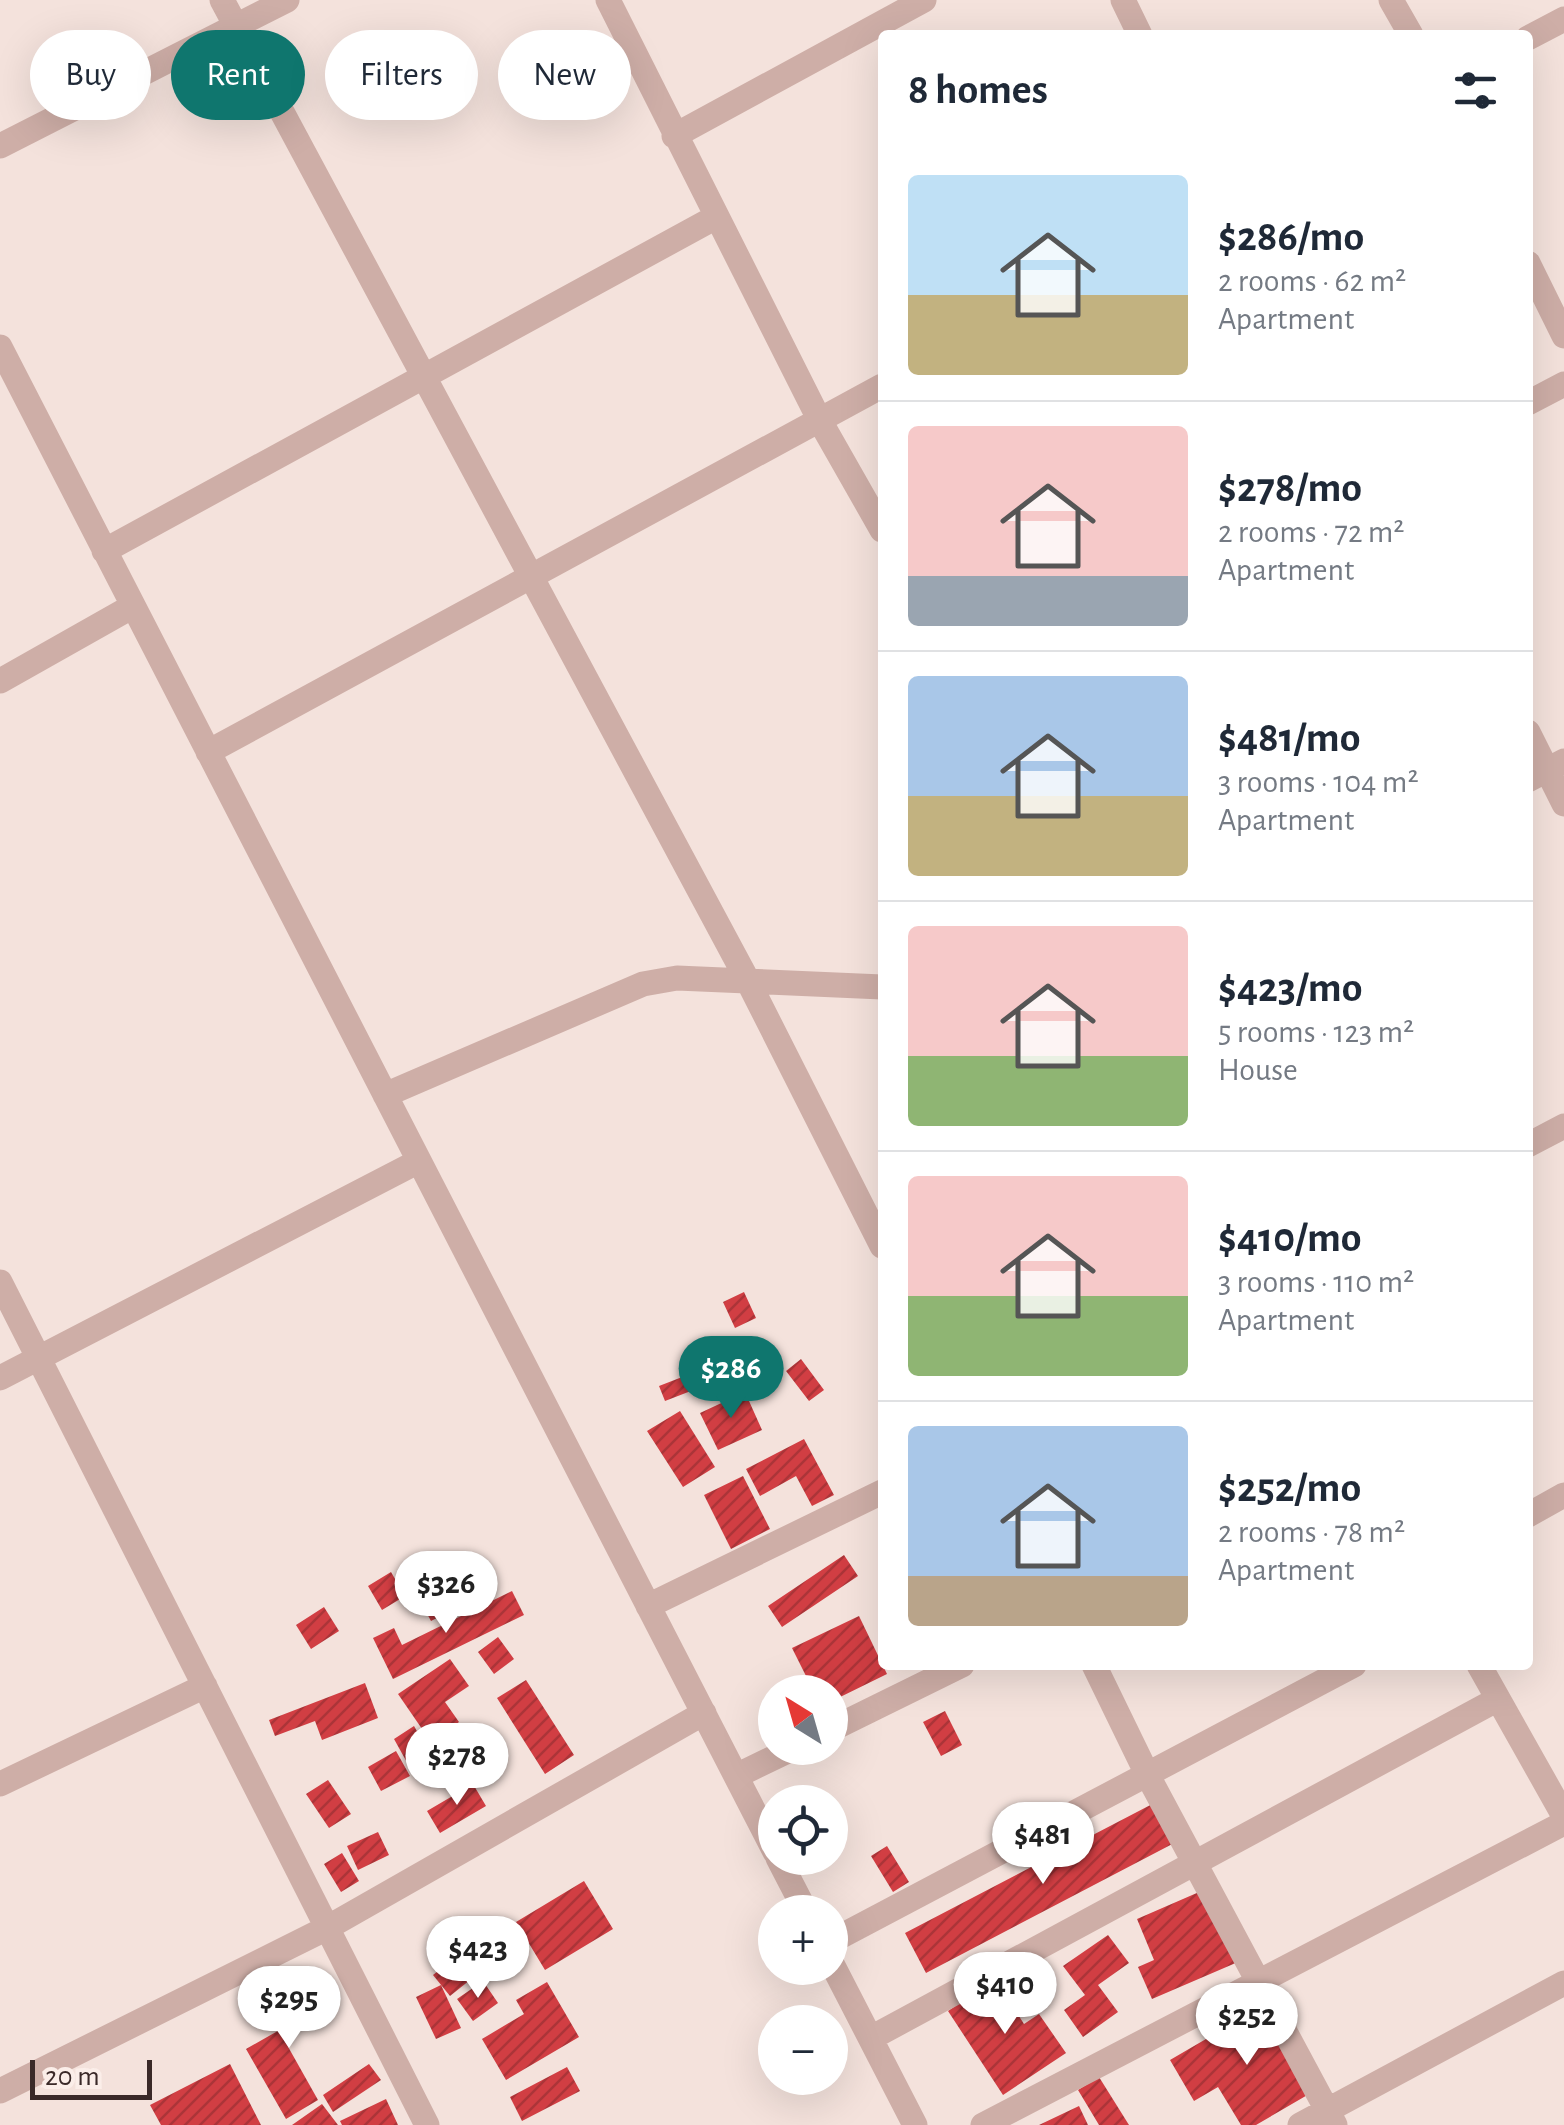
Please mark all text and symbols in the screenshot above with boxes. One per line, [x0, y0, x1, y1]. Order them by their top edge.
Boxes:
chip: Buy [30, 30, 151, 120]
chip: Rent [171, 30, 305, 120]
chip: Filters [325, 30, 478, 120]
chip: New [498, 30, 631, 120]
icon: filters [1448, 63, 1503, 118]
text: 8 homes [908, 69, 1048, 111]
icon: home [988, 215, 1108, 335]
text: $286/mo [1218, 216, 1364, 258]
text: 2 rooms · 62 m² [1218, 265, 1406, 297]
text: Apartment [1218, 303, 1354, 335]
icon: home [988, 466, 1108, 586]
text: $278/mo [1218, 467, 1362, 509]
text: 2 rooms · 72 m² [1218, 516, 1405, 548]
text: Apartment [1218, 554, 1354, 586]
icon: home [988, 716, 1108, 836]
text: $481/mo [1218, 717, 1360, 759]
text: 3 rooms · 104 m² [1218, 766, 1419, 798]
text: Apartment [1218, 804, 1354, 836]
icon: home [988, 966, 1108, 1086]
text: $423/mo [1218, 967, 1362, 1009]
text: 5 rooms · 123 m² [1218, 1016, 1414, 1048]
text: House [1218, 1054, 1298, 1086]
icon: home [988, 1216, 1108, 1336]
text: $410/mo [1218, 1217, 1362, 1259]
text: 3 rooms · 110 m² [1218, 1266, 1414, 1298]
text: Apartment [1218, 1304, 1354, 1336]
pin: $286 [672, 1336, 790, 1421]
text: $286 [701, 1352, 761, 1384]
icon: home [988, 1466, 1108, 1586]
text: $252/mo [1218, 1467, 1361, 1509]
text: 2 rooms · 78 m² [1218, 1516, 1405, 1548]
pin: $326 [387, 1551, 505, 1636]
text: Apartment [1218, 1554, 1354, 1586]
text: $326 [417, 1567, 475, 1599]
north arrow [758, 1675, 848, 1765]
map controls [758, 1675, 848, 2095]
pin: $278 [398, 1723, 516, 1808]
text: $278 [427, 1739, 487, 1771]
button: locate [758, 1785, 848, 1875]
pin: $481 [984, 1802, 1102, 1887]
text: $481 [1014, 1818, 1072, 1850]
button: + [758, 1895, 848, 1985]
pin: $423 [419, 1916, 537, 2001]
text: $423 [448, 1932, 508, 1964]
pin: $410 [946, 1952, 1064, 2037]
pin: $295 [230, 1966, 348, 2051]
text: $410 [976, 1968, 1034, 2000]
text: $295 [260, 1982, 318, 2014]
pin: $252 [1188, 1983, 1306, 2068]
text: $252 [1218, 1999, 1276, 2031]
button: − [758, 2005, 848, 2095]
scale bar [30, 2055, 152, 2100]
text: 20 m [45, 2063, 100, 2091]

